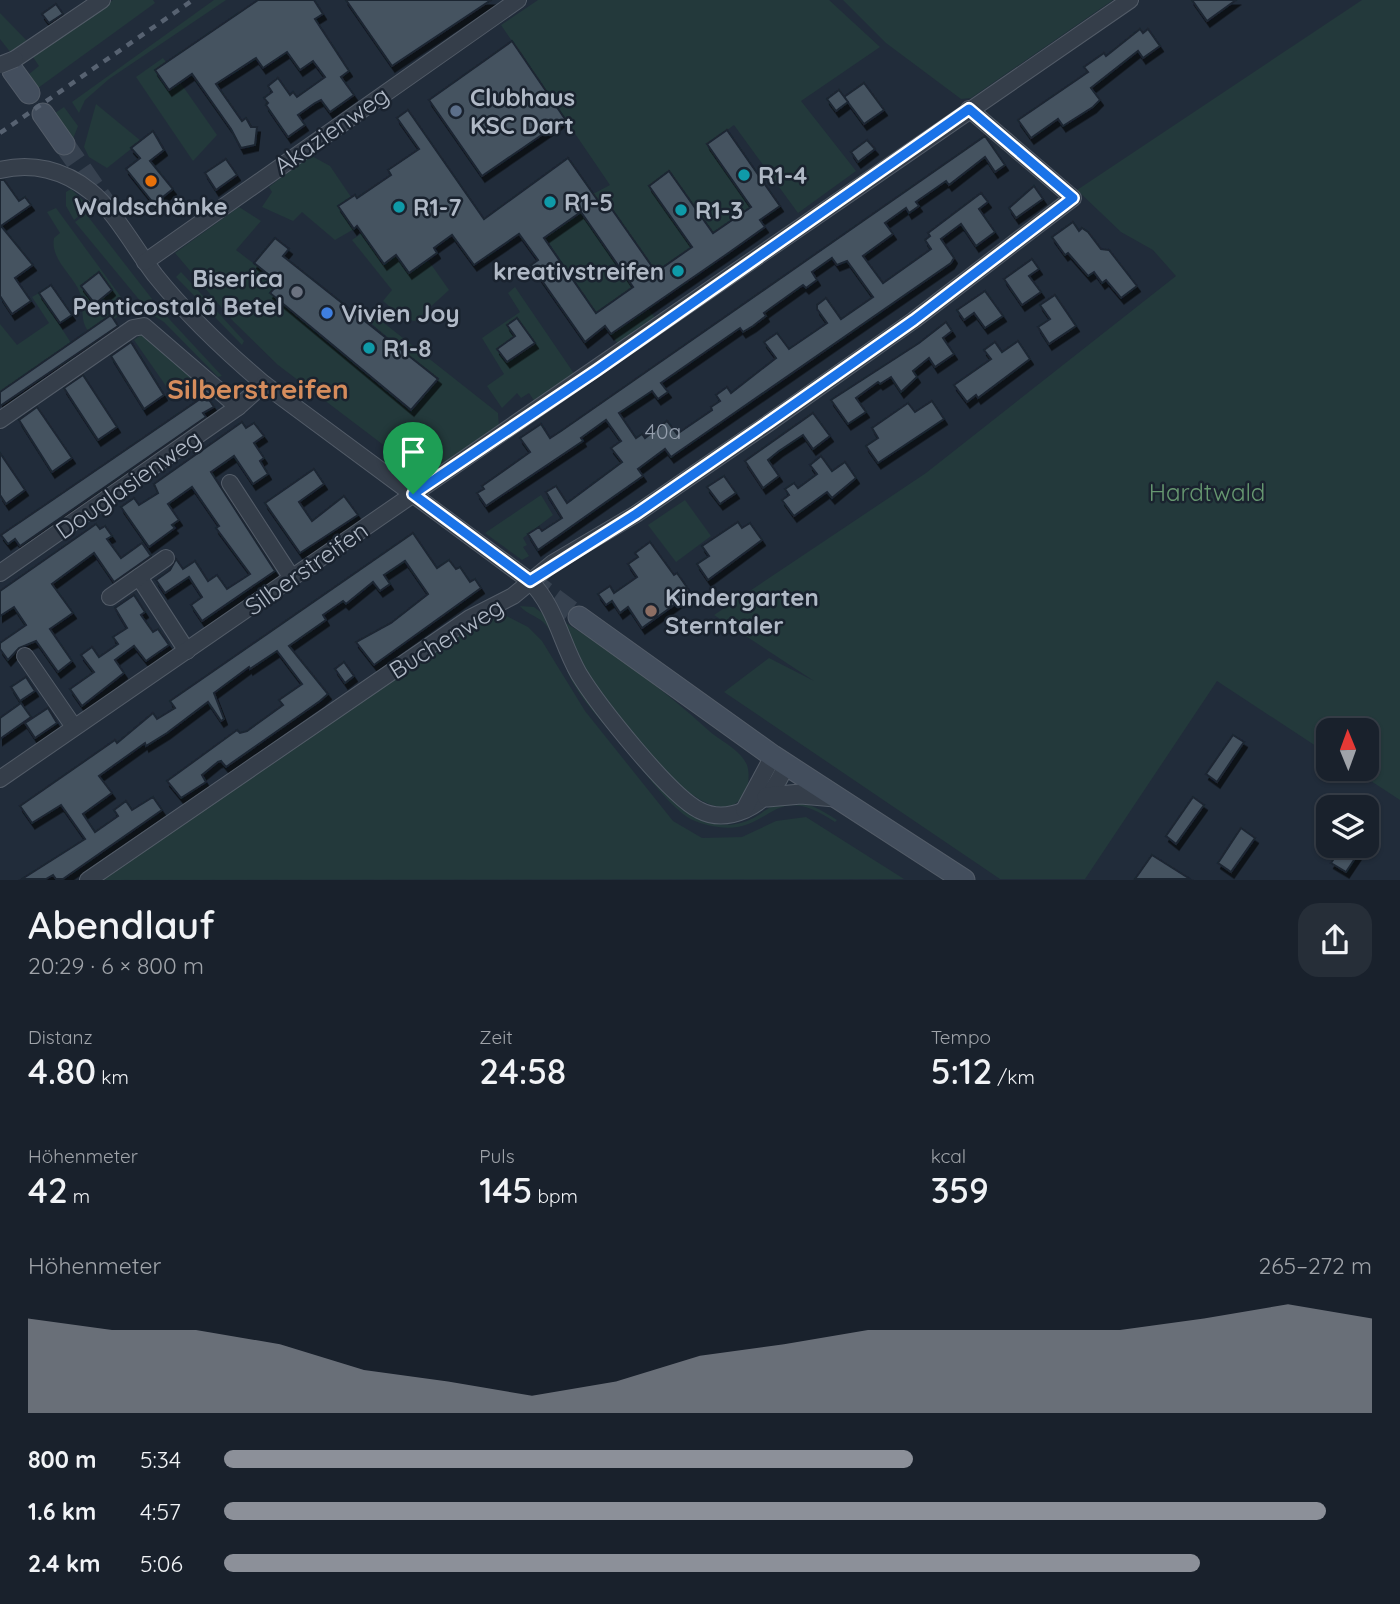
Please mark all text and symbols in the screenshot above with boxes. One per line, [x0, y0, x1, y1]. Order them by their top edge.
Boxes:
street label: Akazienweg [268, 79, 394, 181]
place label: Clubhaus KSC Dart [470, 82, 575, 140]
marker: Clubhaus KSC Dart [448, 103, 464, 119]
place label: R1-4 [758, 160, 807, 190]
marker: R1-4 [736, 167, 752, 183]
marker: Waldschänke [143, 173, 159, 189]
place label: R1-5 [564, 187, 613, 217]
place label: Waldschänke [74, 191, 228, 221]
place label: R1-7 [413, 192, 462, 222]
marker: R1-5 [542, 194, 558, 210]
place label: R1-3 [695, 195, 743, 225]
marker: R1-7 [391, 199, 407, 215]
marker: R1-3 [673, 202, 689, 218]
place label: kreativstreifen [493, 256, 664, 286]
place label: Biserica Penticostală Betel [72, 263, 283, 321]
marker: kreativstreifen [670, 263, 686, 279]
marker: Biserica Penticostală Betel [289, 284, 305, 300]
place label: Vivien Joy [341, 298, 460, 328]
marker: Vivien Joy [319, 305, 335, 321]
place label: R1-8 [383, 333, 431, 363]
marker: R1-8 [361, 340, 377, 356]
district label: Silberstreifen [167, 371, 349, 406]
house number: 40a [645, 418, 681, 444]
pin [383, 422, 443, 494]
street label: Douglasienweg [49, 423, 207, 545]
icon: arrive [394, 433, 432, 471]
park label: Hardtwald [1149, 477, 1265, 507]
street label: Silberstreifen [239, 515, 373, 621]
place label: Kindergarten Sterntaler [665, 582, 819, 640]
street label: Buchenweg [383, 591, 509, 685]
marker: Kindergarten Sterntaler [643, 603, 659, 619]
north arrow [1316, 718, 1379, 780]
map controls [1316, 718, 1379, 858]
button: layers [1316, 795, 1379, 858]
text: Abendlauf [28, 901, 215, 949]
button: share [1298, 903, 1372, 977]
text: 20:29 · 6 × 800 m [28, 951, 204, 980]
text: Distanz [28, 1025, 93, 1049]
text: Zeit [479, 1025, 513, 1049]
text: Tempo [931, 1025, 991, 1049]
text: 4.80 [28, 1049, 96, 1093]
text: 24:58 [479, 1049, 566, 1093]
text: 5:12 [931, 1049, 992, 1093]
text: km [96, 1065, 129, 1089]
text: /km [992, 1065, 1035, 1089]
text: Höhenmeter [28, 1144, 138, 1168]
text: Puls [479, 1144, 515, 1168]
text: kcal [931, 1144, 966, 1168]
text: 42 [28, 1168, 68, 1212]
text: 145 [479, 1168, 532, 1212]
text: 359 [931, 1168, 989, 1212]
text: m [68, 1184, 90, 1208]
text: bpm [532, 1184, 578, 1208]
text: Höhenmeter [28, 1251, 161, 1280]
text: 265–272 m [1259, 1251, 1372, 1280]
text: 800 m [28, 1445, 97, 1474]
text: 5:34 [140, 1445, 181, 1474]
text: 1.6 km [28, 1497, 96, 1526]
text: 4:57 [140, 1497, 181, 1526]
text: 2.4 km [28, 1549, 100, 1578]
text: 5:06 [140, 1549, 183, 1578]

